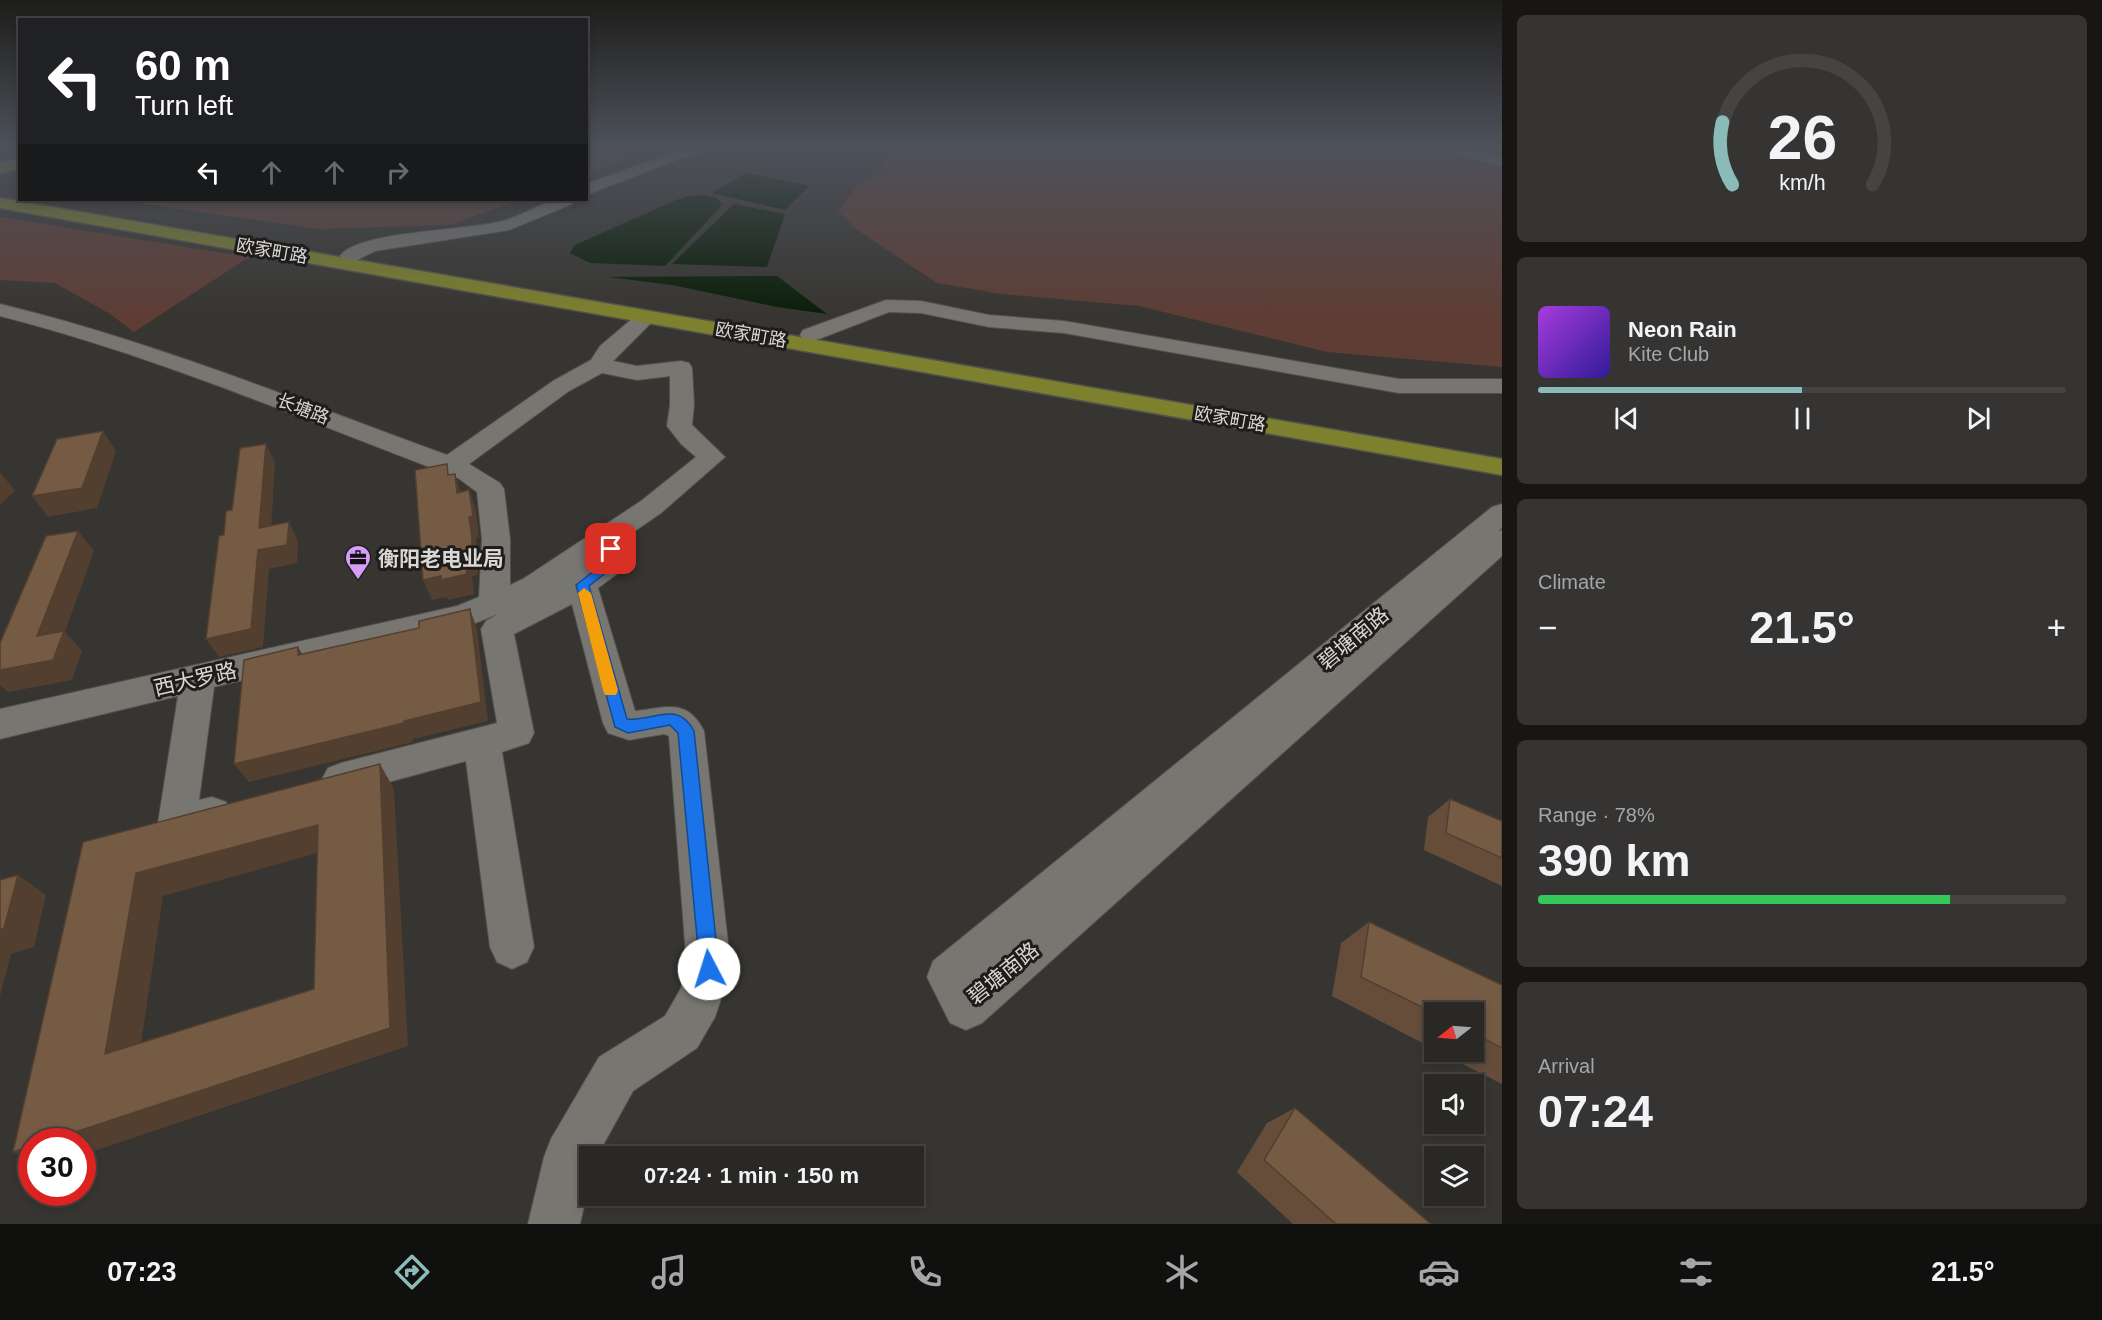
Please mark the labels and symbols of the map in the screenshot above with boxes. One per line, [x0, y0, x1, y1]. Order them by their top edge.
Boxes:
street label: 欧家町路 [235, 235, 309, 267]
street label: 欧家町路 [714, 319, 788, 351]
street label: 长塘路 [274, 390, 332, 428]
street label: 欧家町路 [1193, 403, 1267, 435]
pin [585, 523, 636, 574]
office icon: 衡阳老电业局 [343, 543, 373, 581]
place label: 衡阳老电业局 [378, 547, 504, 570]
street label: 碧塘南路 [1313, 602, 1393, 674]
street label: 西大罗路 [151, 658, 239, 700]
position arrow [677, 937, 741, 1001]
street label: 碧塘南路 [963, 938, 1043, 1008]
north arrow [1424, 1002, 1484, 1062]
speed limit sign: 30 [18, 1128, 96, 1206]

